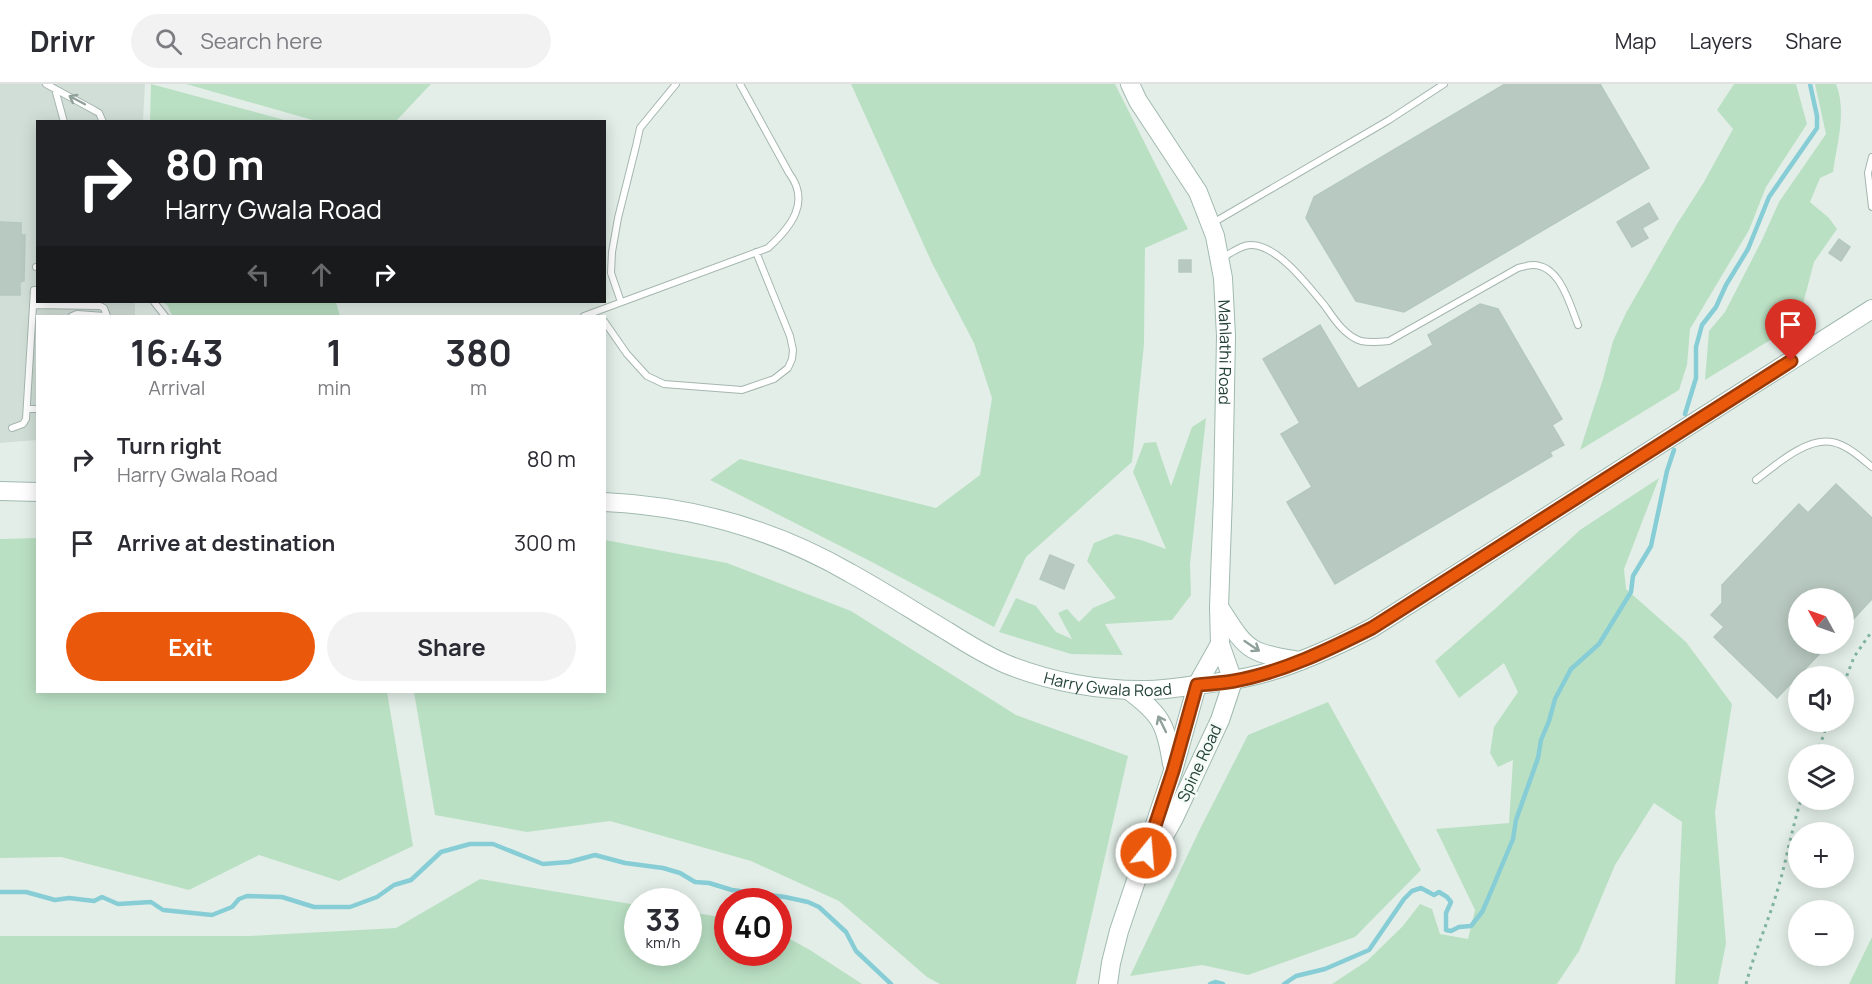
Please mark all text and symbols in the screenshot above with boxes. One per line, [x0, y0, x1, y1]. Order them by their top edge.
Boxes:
search box [131, 14, 551, 68]
text: Drivr [30, 22, 95, 60]
icon: search [152, 25, 185, 58]
text: Search here [200, 26, 323, 56]
text: Map [1615, 27, 1656, 55]
text: Layers [1689, 27, 1752, 55]
text: Share [1785, 27, 1842, 55]
one-way arrow [68, 94, 86, 105]
text: 80 m [165, 135, 265, 193]
icon: right [66, 144, 144, 222]
text: Harry Gwala Road [165, 190, 382, 227]
icon: left [242, 258, 275, 291]
icon: ahead [305, 258, 338, 291]
icon: right [368, 258, 401, 291]
street label: Mahlathi Road [1213, 299, 1237, 405]
pin [1765, 299, 1816, 361]
icon: arrive [1774, 308, 1807, 341]
text: 16:43 [130, 328, 223, 377]
text: 1 [326, 328, 342, 377]
text: 380 [445, 328, 512, 377]
text: Arrival [148, 374, 205, 401]
text: min [318, 374, 351, 401]
text: m [470, 374, 487, 401]
text: Turn right [117, 431, 222, 461]
icon: right [66, 443, 99, 476]
text: 80 m [527, 444, 576, 474]
text: Harry Gwala Road [117, 461, 278, 488]
icon: arrive [66, 527, 99, 560]
text: Arrive at destination [117, 528, 335, 558]
text: 300 m [514, 528, 576, 558]
north arrow [1788, 588, 1854, 654]
map controls [1788, 588, 1854, 966]
button: Exit [66, 612, 315, 681]
button: Share [327, 612, 576, 681]
one-way arrow [1243, 640, 1260, 653]
street label: Harry Gwala Road [1042, 666, 1173, 701]
button: sound [1788, 666, 1854, 732]
one-way arrow [1155, 715, 1167, 733]
street label: Spine Road [1171, 721, 1227, 805]
button: layers [1788, 744, 1854, 810]
position arrow [1114, 821, 1178, 885]
button: + [1788, 822, 1854, 888]
speed limit sign: 40 [714, 888, 792, 966]
text: 33 [646, 899, 680, 940]
button: − [1788, 900, 1854, 966]
text: km/h [646, 932, 680, 953]

